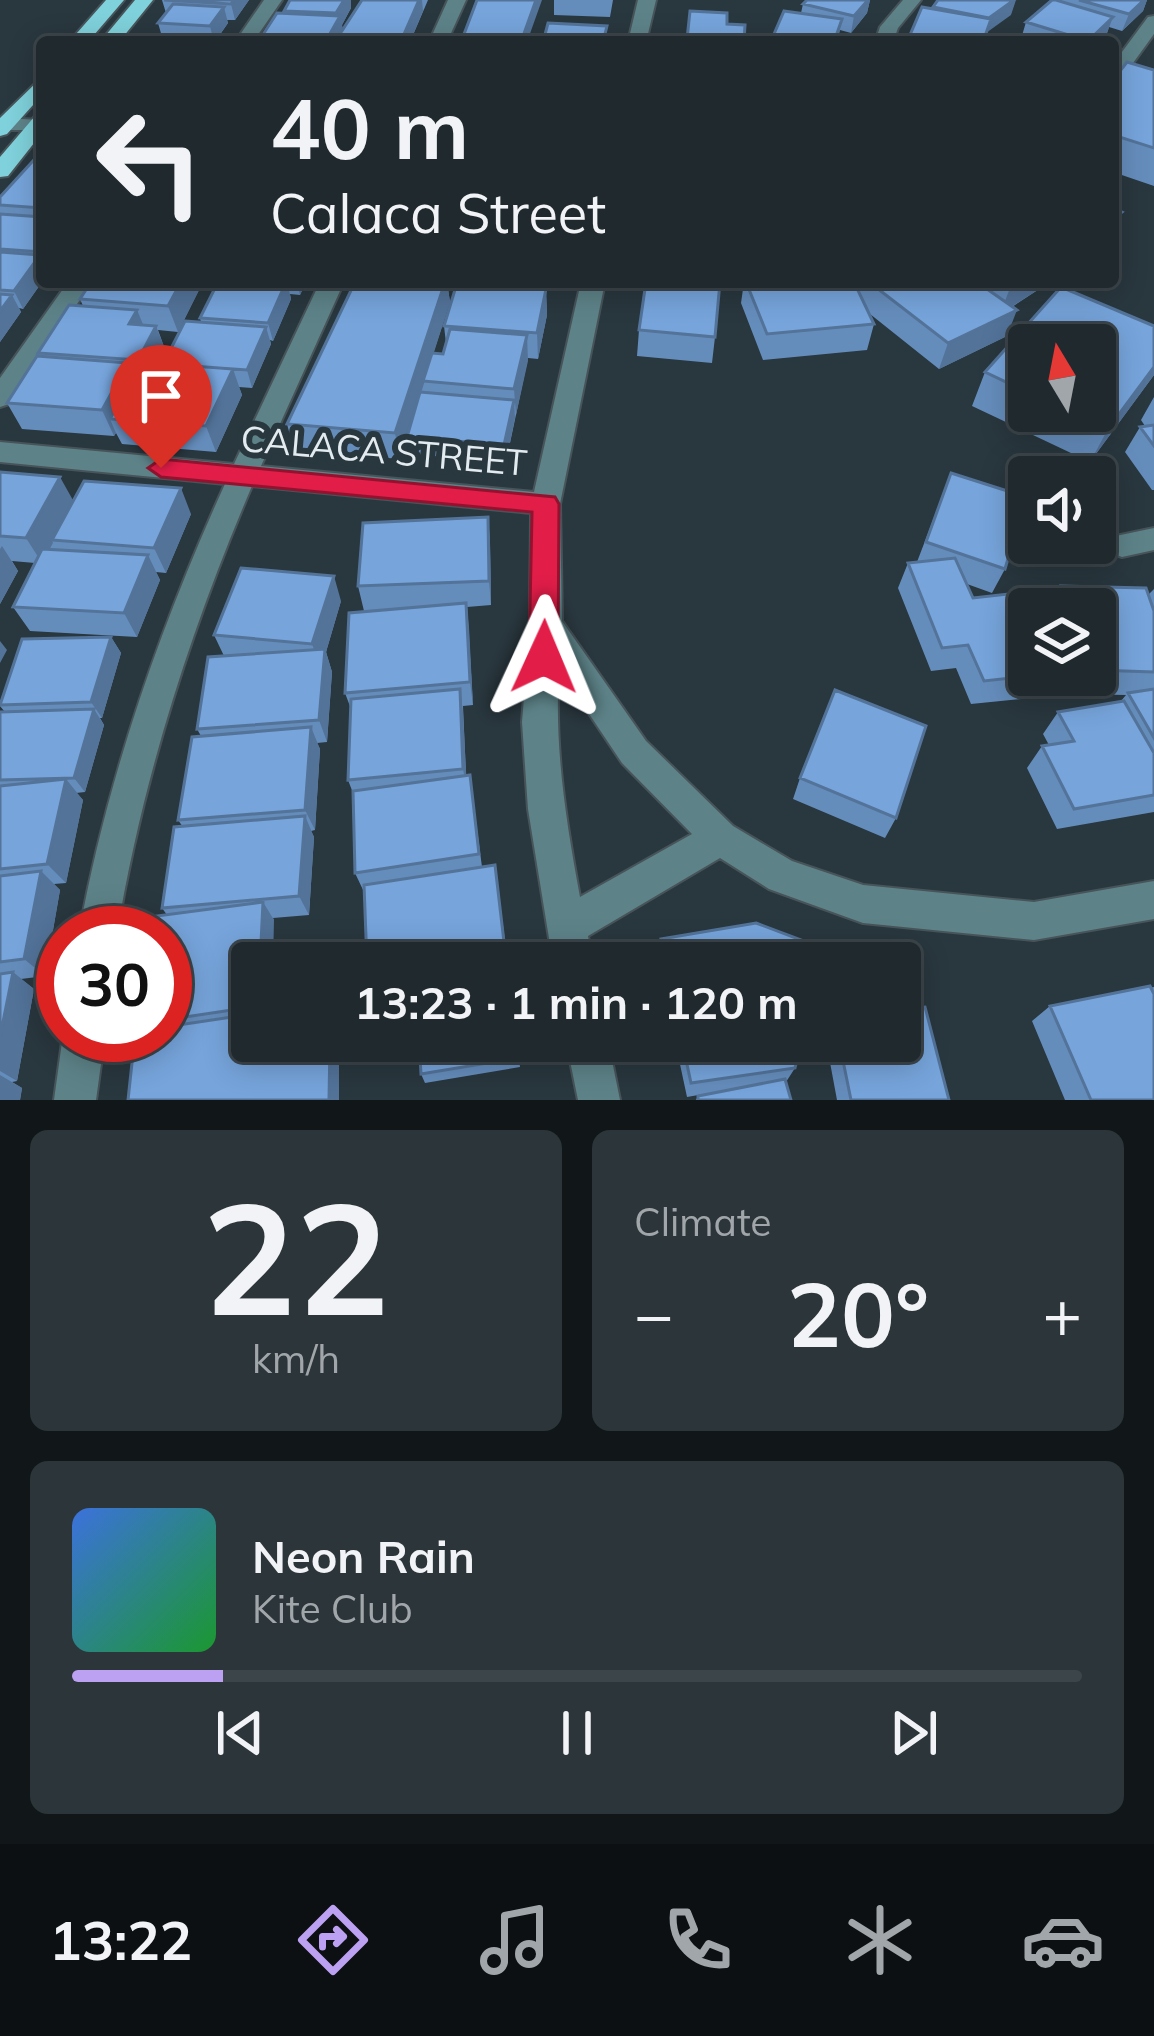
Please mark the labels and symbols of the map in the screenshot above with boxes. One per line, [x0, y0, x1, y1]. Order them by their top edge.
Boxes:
north arrow [1008, 324, 1116, 432]
pin [110, 345, 212, 468]
street label: CALACA STREET [239, 415, 529, 485]
position arrow [481, 594, 607, 720]
speed limit sign: 30 [36, 906, 192, 1062]

